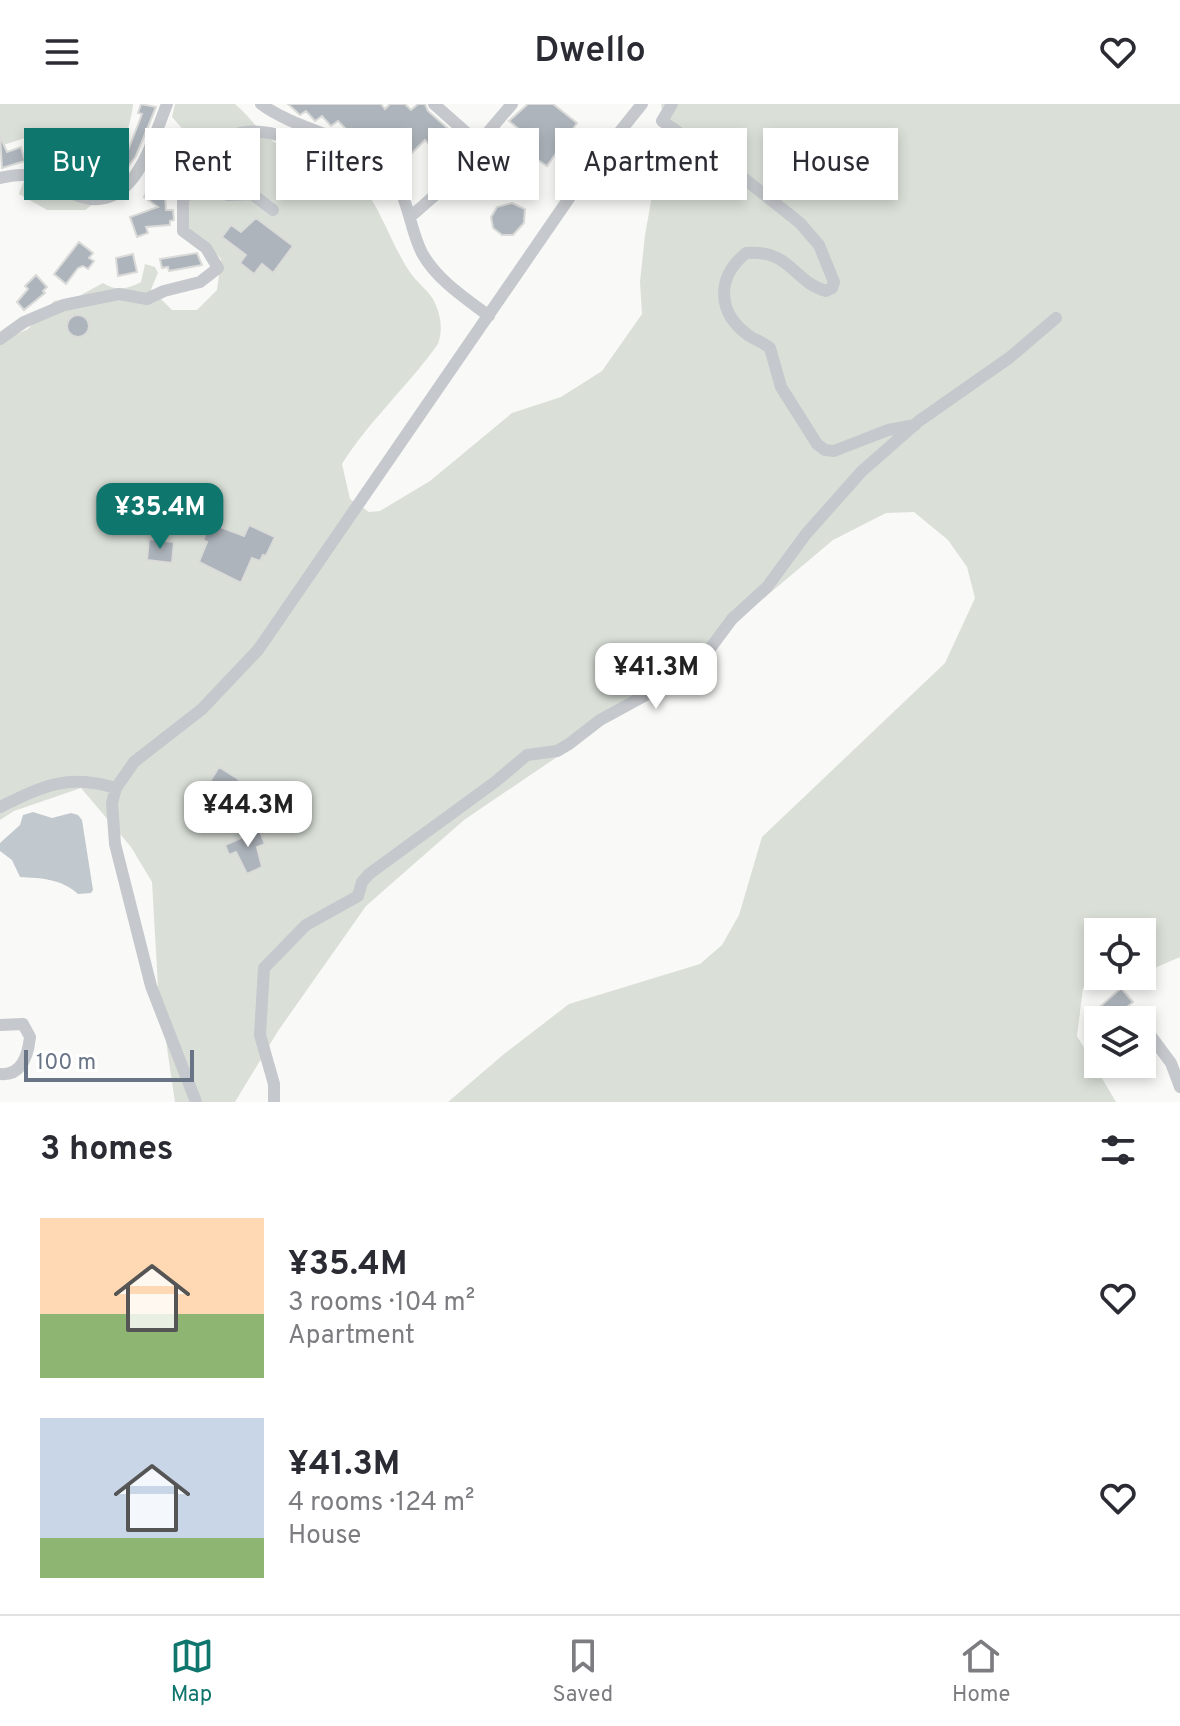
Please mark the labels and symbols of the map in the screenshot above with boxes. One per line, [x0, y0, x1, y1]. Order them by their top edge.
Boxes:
pin: ¥35.4M [95, 483, 225, 551]
pin: ¥41.3M [591, 643, 721, 711]
pin: ¥44.3M [183, 781, 313, 849]
scale bar [24, 1046, 194, 1082]

